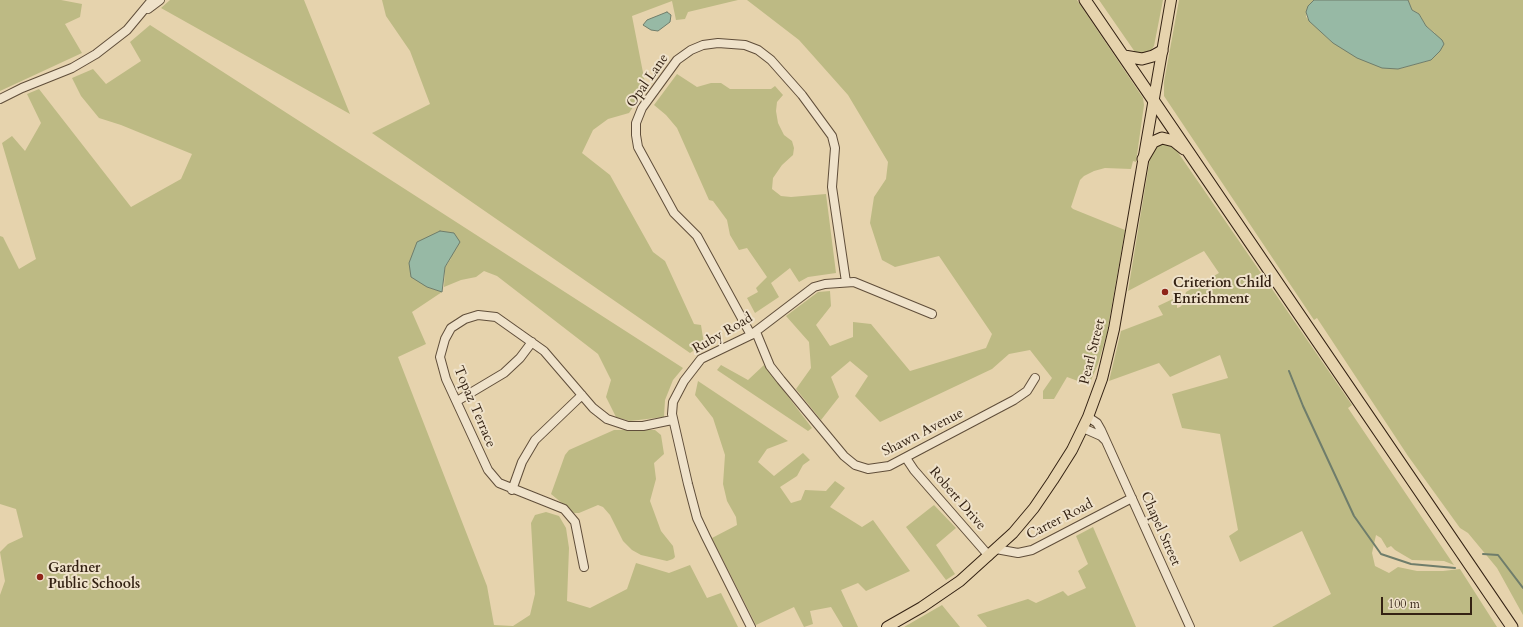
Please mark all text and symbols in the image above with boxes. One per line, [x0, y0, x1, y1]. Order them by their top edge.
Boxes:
street label: Opal Lane [623, 51, 673, 111]
place label: Criterion Child Enrichment [1173, 276, 1272, 308]
marker: Criterion Child Enrichment [1160, 287, 1170, 297]
street label: Ruby Road [690, 310, 756, 358]
street label: Pearl Street [1077, 318, 1109, 386]
street label: Topaz Terrace [449, 364, 499, 450]
street label: Shawn Avenue [879, 405, 967, 461]
street label: Robert Drive [925, 464, 989, 534]
street label: Chapel Street [1136, 489, 1184, 569]
street label: Carter Road [1024, 496, 1096, 544]
place label: Gardner Public Schools [48, 561, 140, 594]
marker: Gardner Public Schools [35, 572, 45, 582]
scale bar [1383, 589, 1474, 615]
text: 100 m [1388, 596, 1420, 612]

